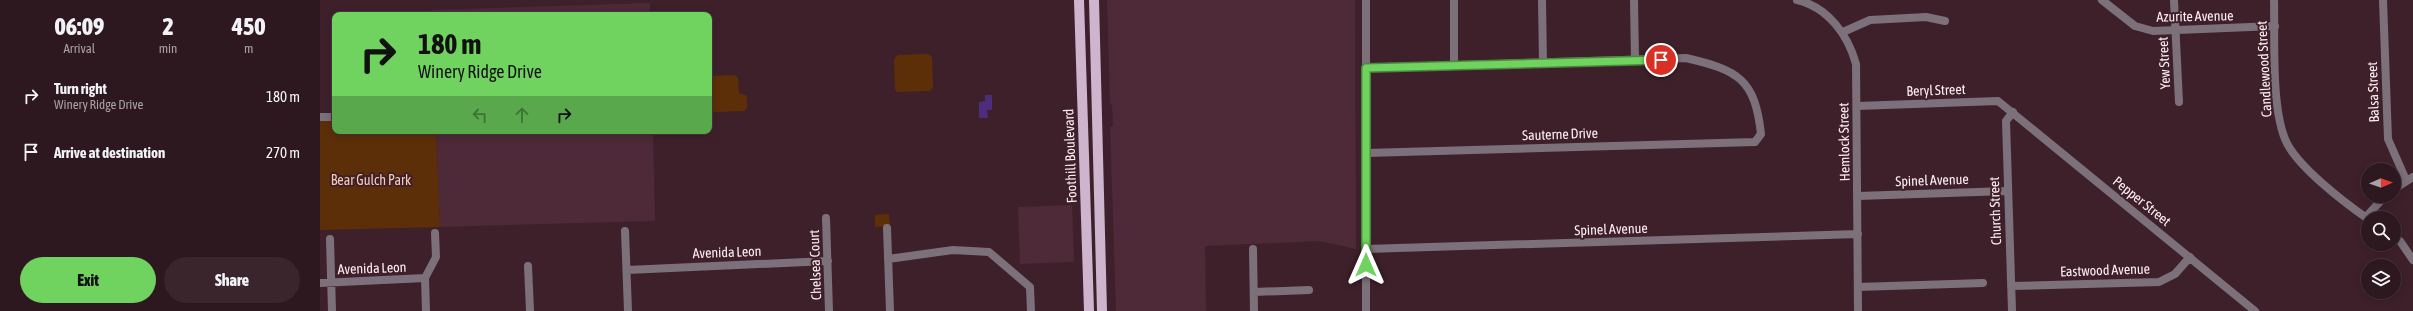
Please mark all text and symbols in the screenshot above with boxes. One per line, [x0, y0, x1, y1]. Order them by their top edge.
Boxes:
street label: Azurite Avenue [2156, 7, 2234, 25]
text: 06:09 [54, 13, 104, 40]
text: 2 [162, 13, 174, 40]
text: 450 [232, 13, 266, 40]
street label: Candlewood Street [2253, 20, 2275, 118]
icon: right [352, 28, 404, 80]
text: 180 m [418, 28, 481, 60]
street label: Yew Street [2155, 36, 2173, 90]
text: Arrival [63, 41, 95, 56]
text: min [159, 41, 177, 56]
text: m [244, 41, 253, 56]
pin [1644, 43, 1678, 77]
icon: arrive [1650, 49, 1672, 71]
text: Winery Ridge Drive [418, 61, 542, 82]
street label: Balsa Street [2364, 61, 2382, 123]
text: Turn right [54, 80, 107, 97]
street label: Beryl Street [1906, 81, 1966, 99]
icon: right [20, 85, 42, 107]
text: 180 m [266, 88, 300, 105]
text: Winery Ridge Drive [54, 97, 144, 112]
street label: Hemlock Street [1835, 103, 1853, 181]
icon: left [469, 104, 491, 126]
icon: ahead [511, 104, 533, 126]
icon: right [553, 104, 575, 126]
street label: Foothill Boulevard [1060, 108, 1080, 204]
street label: Sauterne Drive [1522, 125, 1598, 143]
icon: arrive [20, 141, 42, 163]
text: Arrive at destination [54, 144, 165, 161]
text: 270 m [266, 144, 300, 161]
north arrow [2361, 163, 2401, 203]
map controls [2361, 163, 2401, 299]
street label: Spinel Avenue [1895, 171, 1969, 189]
park label: Bear Gulch Park [331, 172, 411, 188]
street label: Pepper Street [2110, 173, 2174, 229]
street label: Church Street [1986, 176, 2004, 246]
button: search [2361, 211, 2401, 251]
street label: Spinel Avenue [1574, 220, 1648, 238]
street label: Chelsea Court [806, 229, 824, 301]
street label: Avenida Leon [692, 243, 762, 261]
position arrow [1345, 244, 1387, 286]
button: Exit [20, 257, 156, 303]
button: Share [164, 257, 300, 303]
street label: Avenida Leon [337, 259, 407, 277]
button: layers [2361, 259, 2401, 299]
street label: Eastwood Avenue [2060, 260, 2150, 280]

